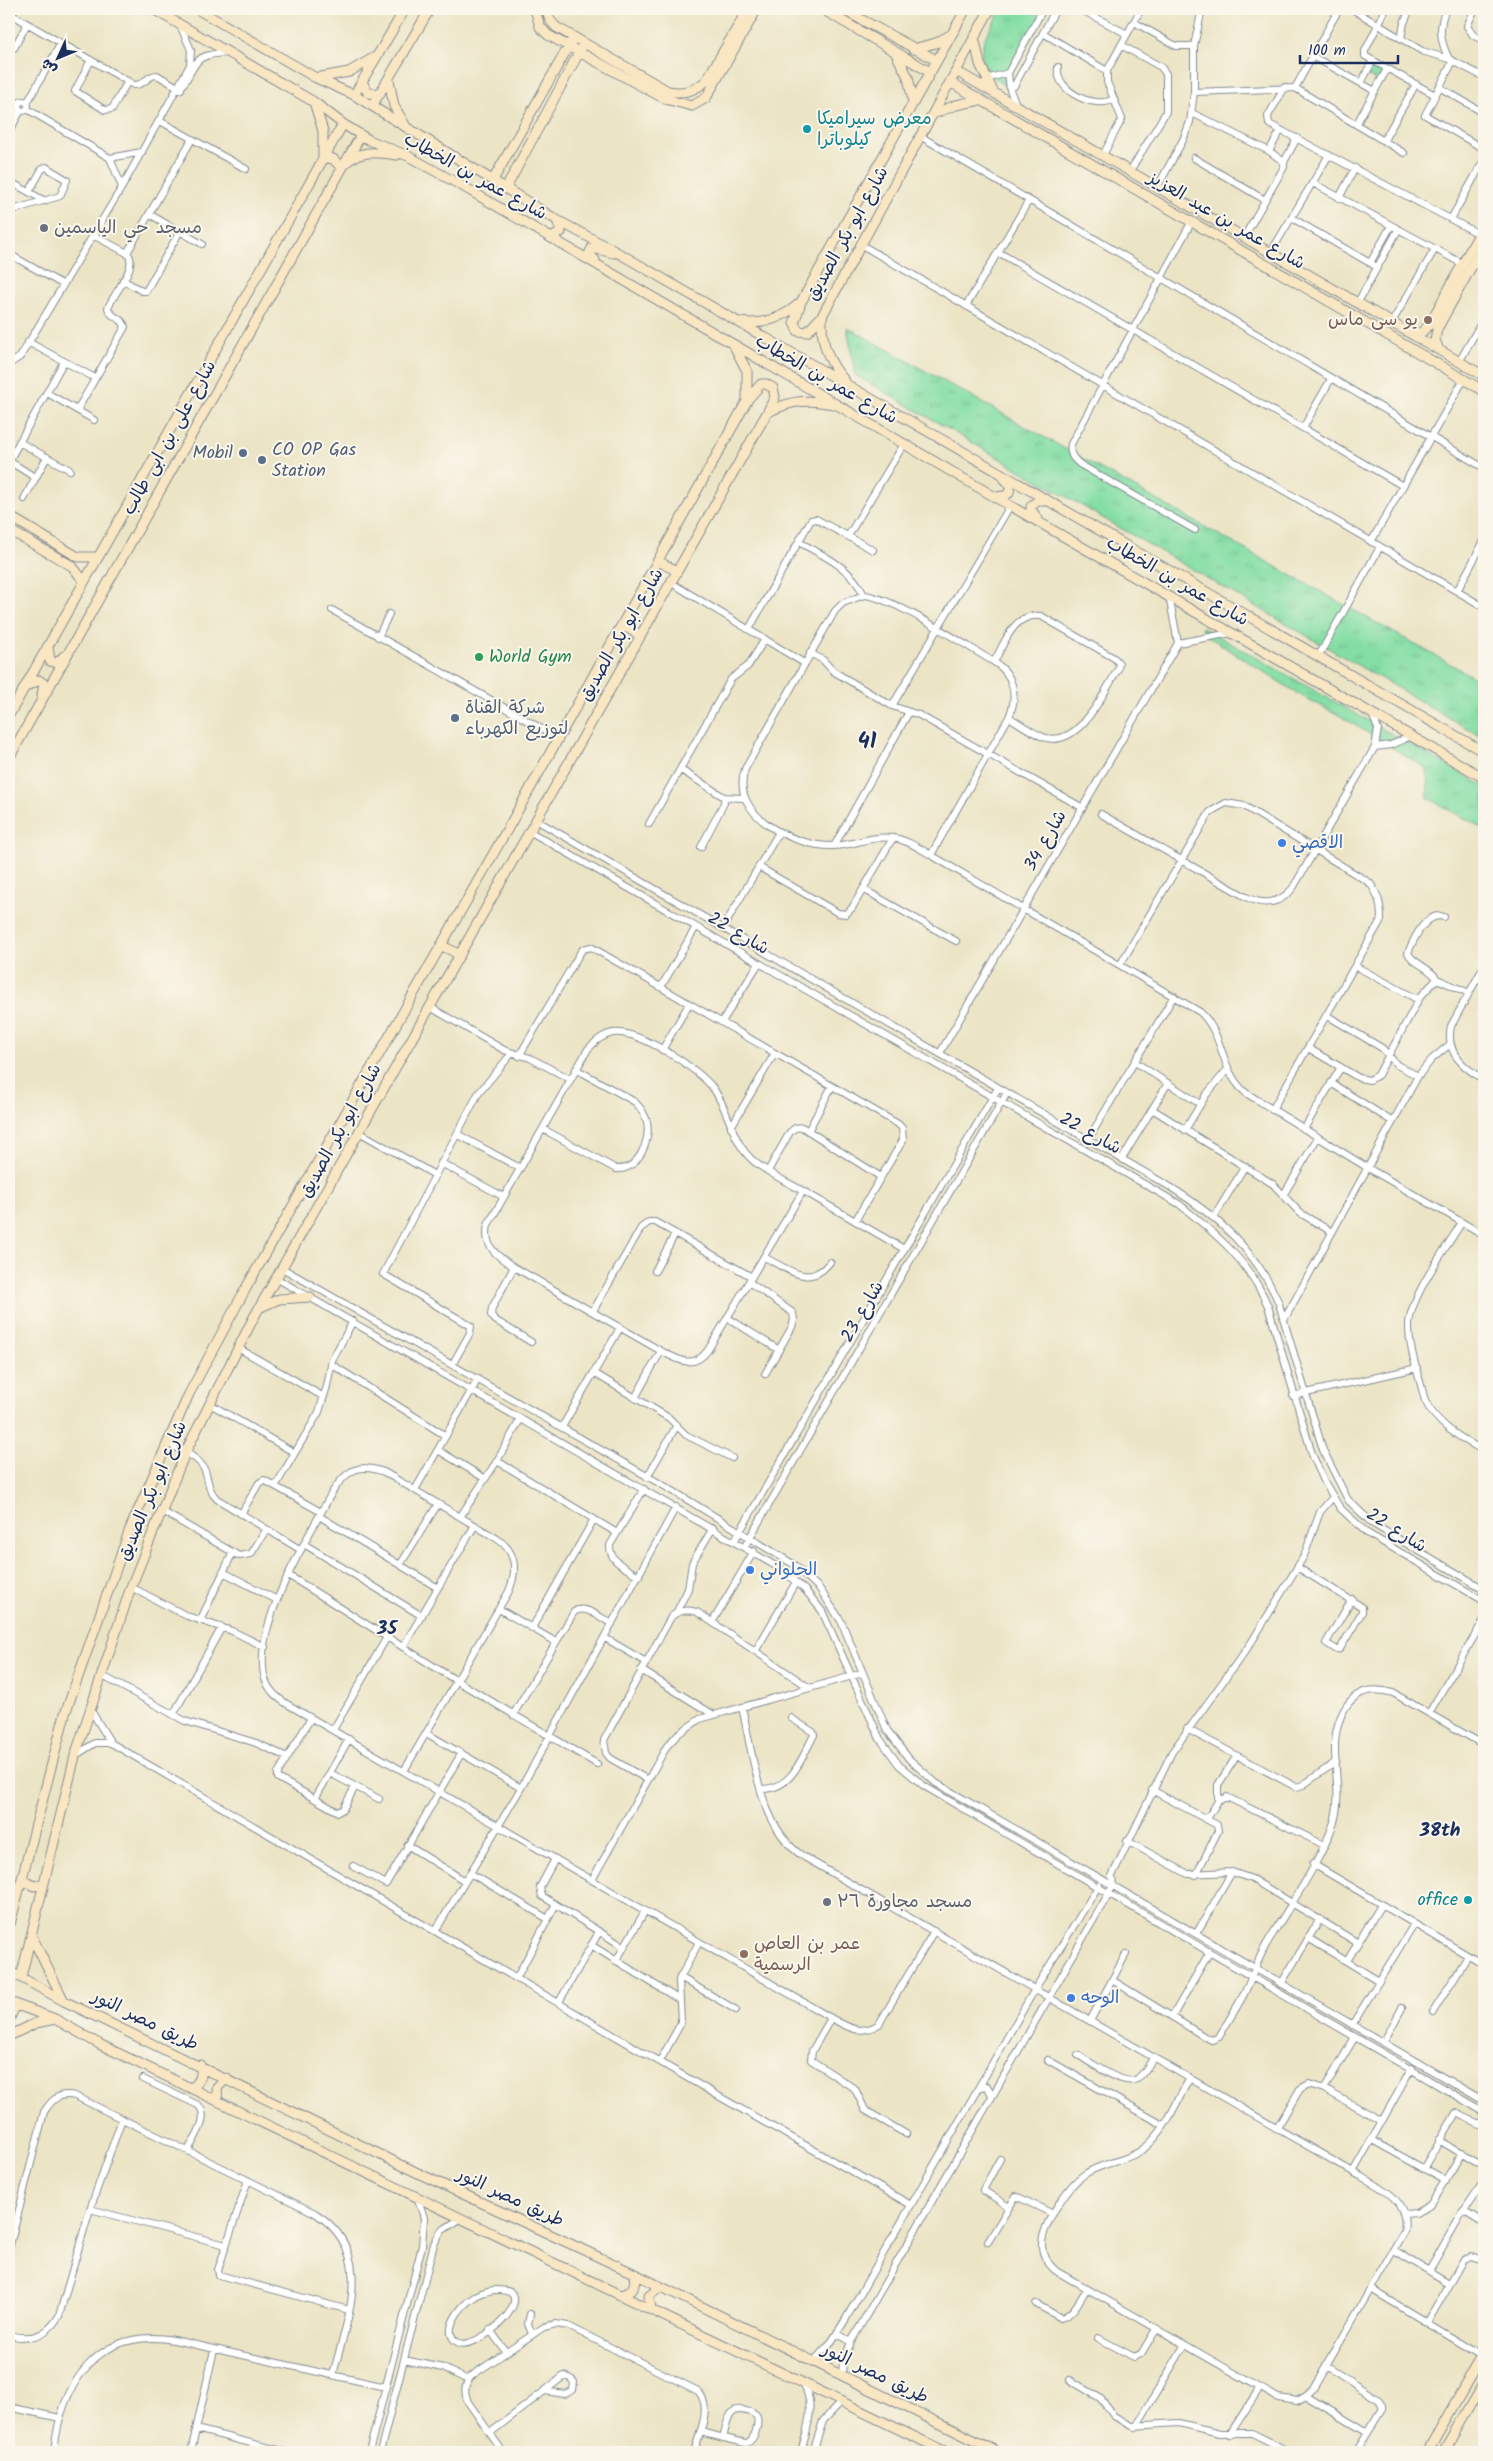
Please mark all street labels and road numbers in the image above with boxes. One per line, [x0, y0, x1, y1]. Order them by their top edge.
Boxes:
street label: شارع عمر بن الخطاب [398, 125, 552, 229]
street label: شارع ابو بكر الصديق [799, 161, 897, 307]
street label: شارع عمر بن عبد العزيز [1140, 163, 1310, 278]
street label: شارع عمر بن الخطاب [749, 327, 903, 433]
street label: شارع على بن ابى طالب [115, 355, 225, 521]
street label: شارع عمر بن الخطاب [1100, 529, 1254, 635]
street label: شارع ابو بكر الصديق [572, 563, 672, 707]
street label: شارع 34 [1017, 805, 1075, 877]
street label: شارع 22 [702, 905, 774, 963]
street label: شارع ابو بكر الصديق [292, 1058, 390, 1204]
street label: شارع 22 [1054, 1105, 1126, 1163]
street label: شارع 23 [834, 1276, 892, 1348]
street label: شارع ابو بكر الصديق [110, 1416, 196, 1566]
street label: شارع 22 [1360, 1501, 1432, 1561]
street label: طريق مصر النور [85, 1982, 203, 2059]
street label: طريق مصر النور [450, 2160, 569, 2236]
street label: طريق مصر النور [815, 2335, 933, 2412]

